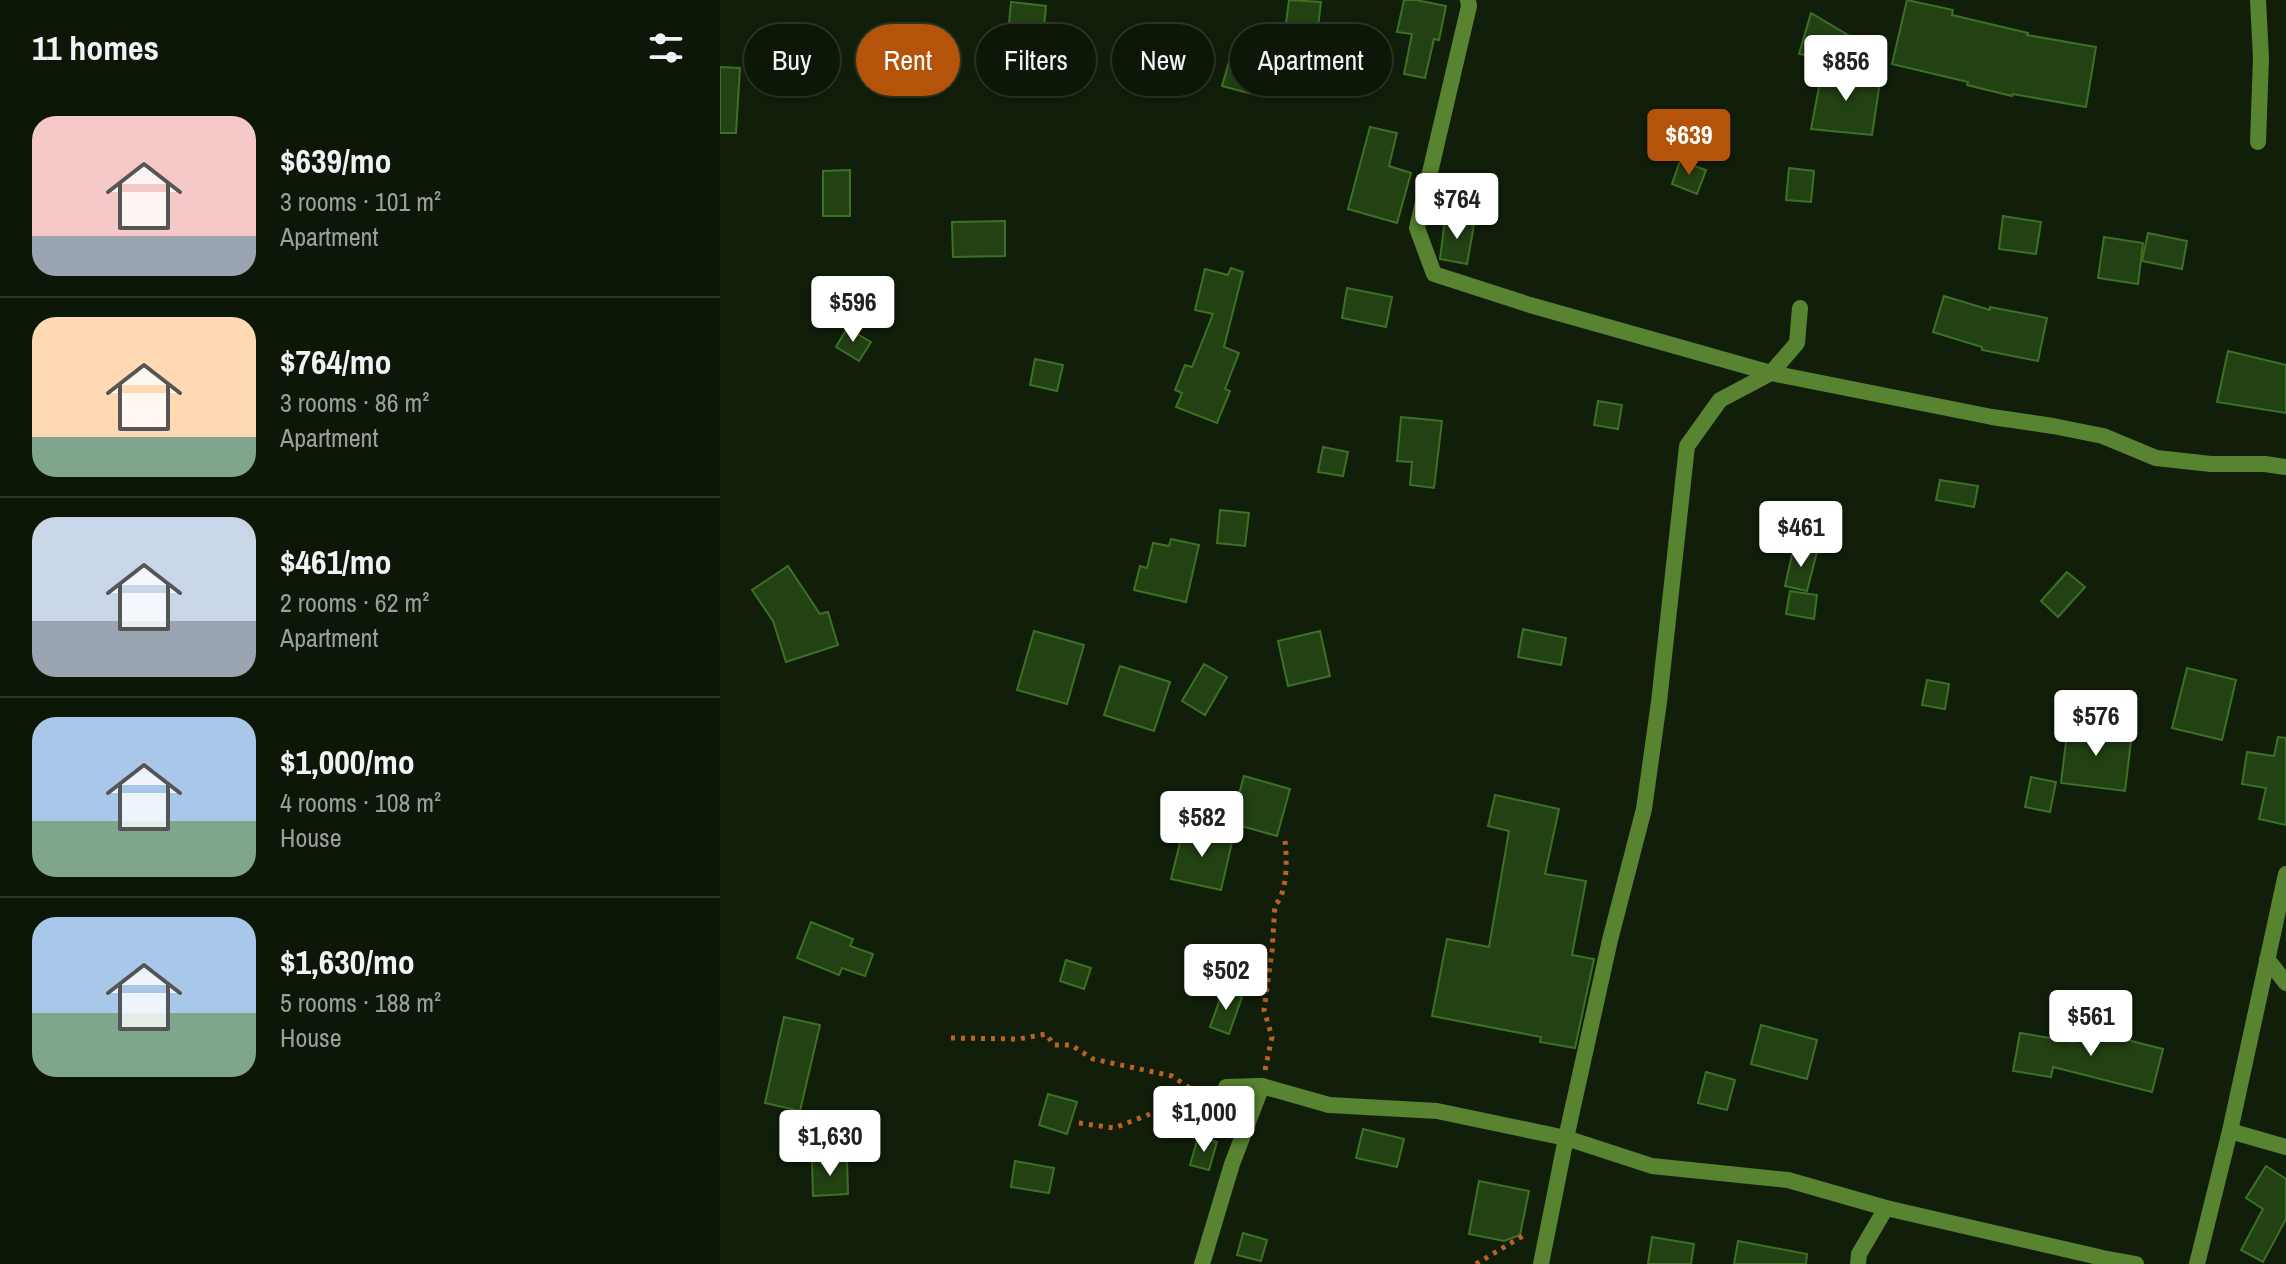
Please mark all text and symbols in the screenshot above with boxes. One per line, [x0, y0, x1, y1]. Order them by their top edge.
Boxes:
chip: Buy [744, 24, 840, 96]
chip: Rent [856, 24, 960, 96]
chip: Filters [976, 24, 1096, 96]
chip: New [1112, 24, 1214, 96]
chip: Apartment [1230, 24, 1392, 96]
text: 11 homes [32, 25, 159, 71]
icon: filters [644, 26, 688, 70]
pin: $856 [1799, 35, 1893, 103]
text: $856 [1822, 43, 1870, 78]
pin: $639 [1642, 109, 1736, 177]
text: $639 [1665, 117, 1713, 152]
text: $639/mo [280, 138, 392, 184]
icon: home [96, 148, 192, 244]
pin: $764 [1410, 173, 1504, 241]
text: $764 [1433, 181, 1481, 216]
text: 3 rooms · 101 m² [280, 184, 441, 219]
text: Apartment [280, 219, 378, 254]
pin: $596 [806, 276, 900, 344]
text: $596 [829, 284, 877, 319]
text: $764/mo [280, 339, 392, 385]
icon: home [96, 349, 192, 445]
text: 3 rooms · 86 m² [280, 385, 429, 420]
text: Apartment [280, 420, 378, 455]
pin: $461 [1754, 501, 1848, 569]
text: $461 [1777, 509, 1825, 544]
text: $461/mo [280, 539, 392, 585]
icon: home [96, 549, 192, 645]
text: 2 rooms · 62 m² [280, 585, 429, 620]
text: Apartment [280, 620, 378, 655]
pin: $576 [2049, 690, 2143, 758]
text: $576 [2072, 698, 2120, 733]
text: $1,000/mo [280, 739, 415, 785]
icon: home [96, 749, 192, 845]
text: 4 rooms · 108 m² [280, 785, 441, 820]
pin: $582 [1155, 791, 1249, 859]
text: $582 [1178, 799, 1226, 834]
text: House [280, 820, 342, 855]
text: $1,630/mo [280, 939, 415, 985]
pin: $502 [1179, 944, 1273, 1012]
icon: home [96, 949, 192, 1045]
text: $502 [1202, 952, 1250, 987]
text: 5 rooms · 188 m² [280, 985, 441, 1020]
pin: $561 [2044, 990, 2138, 1058]
text: $561 [2067, 998, 2115, 1033]
text: House [280, 1020, 342, 1055]
pin: $1,000 [1139, 1086, 1269, 1154]
text: $1,000 [1171, 1094, 1237, 1129]
pin: $1,630 [765, 1110, 895, 1178]
text: $1,630 [797, 1118, 863, 1153]

